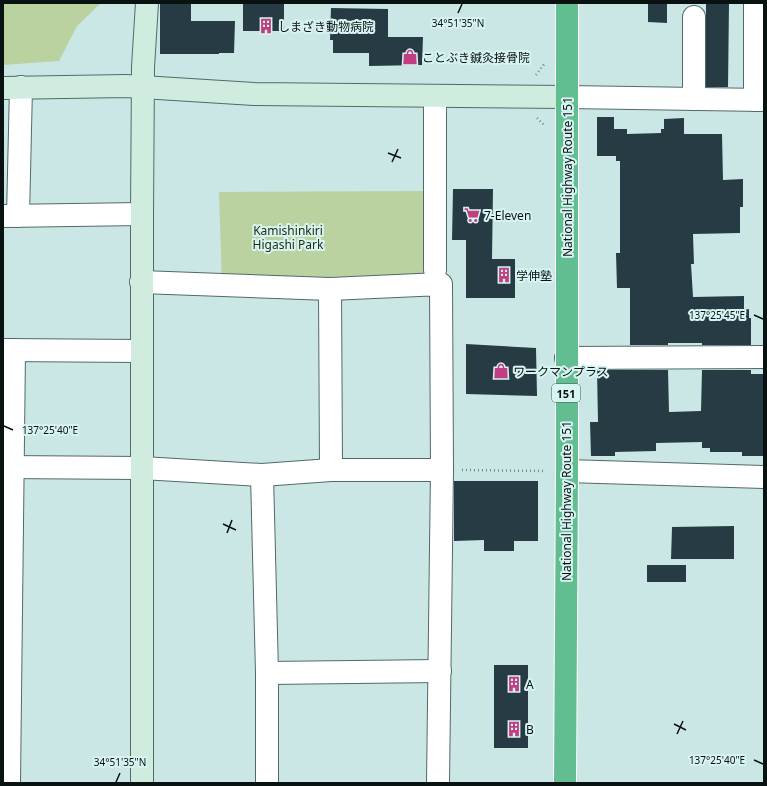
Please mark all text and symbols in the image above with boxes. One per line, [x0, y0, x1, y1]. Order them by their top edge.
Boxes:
text: 34°51'35"N [432, 16, 484, 30]
building icon: しまざき動物病院 [257, 17, 275, 35]
place label: しまざき動物病院 [278, 18, 374, 35]
shop icon: ことぶき鍼灸接骨院 [401, 48, 419, 66]
place label: ことぶき鍼灸接骨院 [422, 49, 530, 66]
street label: National Highway Route 151 [559, 97, 576, 257]
supermarket icon: 7-Eleven [463, 206, 481, 224]
place label: 7-Eleven [484, 207, 531, 224]
park label: Kamishinkiri Higashi Park [253, 222, 324, 253]
building icon: 学伸塾 [495, 266, 513, 284]
place label: 学伸塾 [516, 267, 552, 284]
text: 137°25'45"E [689, 308, 745, 322]
shop icon: ワークマンプラス [492, 362, 510, 380]
place label: ワークマンプラス [513, 363, 608, 380]
road number: 151 [552, 384, 580, 402]
street label: National Highway Route 151 [558, 421, 575, 581]
text: 137°25'40"E [22, 423, 78, 437]
building icon: A [505, 675, 523, 693]
place label: A [526, 676, 534, 693]
building icon: B [505, 720, 523, 738]
place label: B [526, 721, 534, 738]
text: 137°25'40"E [689, 753, 745, 767]
text: 34°51'35"N [94, 755, 146, 769]

